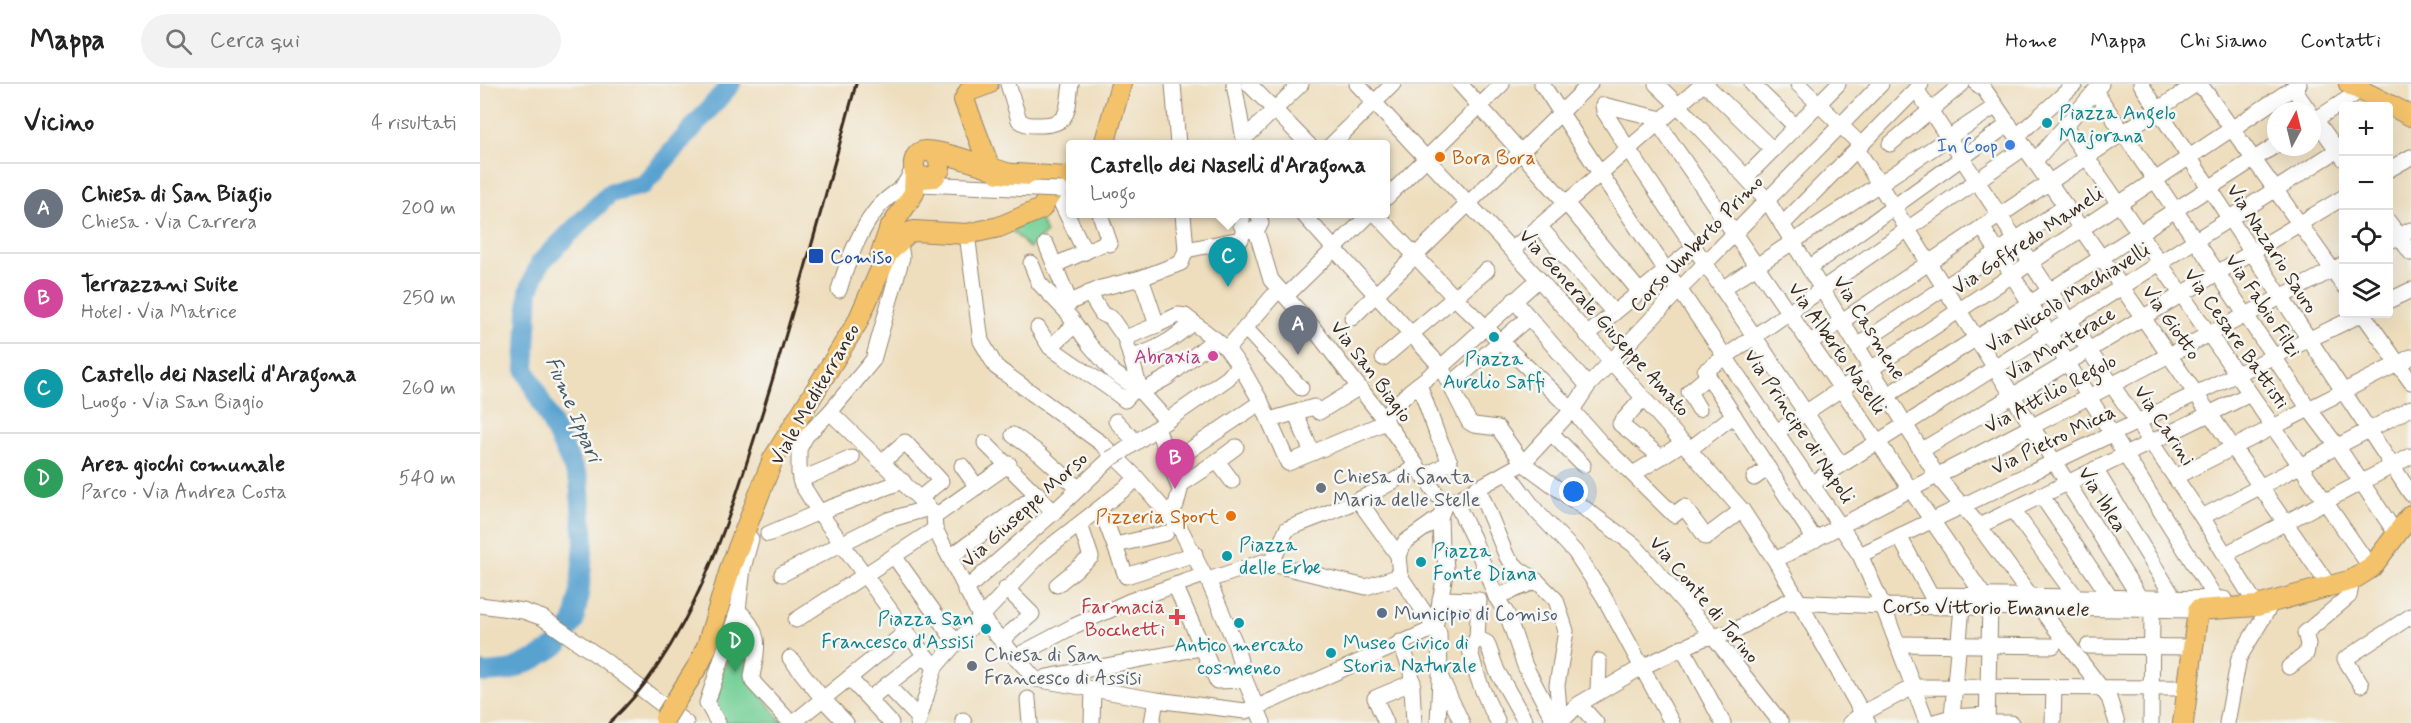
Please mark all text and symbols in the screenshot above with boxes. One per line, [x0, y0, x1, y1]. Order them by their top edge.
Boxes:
search box [141, 14, 561, 68]
text: Mappa [30, 23, 105, 60]
icon: search [162, 25, 195, 58]
text: Cerca qui [210, 27, 300, 55]
text: Home [2005, 27, 2057, 55]
text: Mappa [2090, 27, 2146, 55]
text: Chi siamo [2179, 27, 2267, 55]
text: Contatti [2300, 27, 2381, 55]
place label: Piazza Angelo Majorana [2059, 100, 2176, 150]
north arrow [2267, 102, 2321, 156]
map controls [2339, 102, 2393, 318]
button: + [2339, 102, 2393, 156]
text: Vicino [24, 106, 94, 140]
text: 4 risultati [371, 110, 456, 137]
marker: Piazza Angelo Majorana [2040, 116, 2054, 130]
place label: In Coop [1937, 133, 1998, 160]
marker: In Coop [2003, 138, 2017, 152]
popup [1066, 140, 1390, 218]
place label: Bora Bora [1452, 145, 1536, 172]
marker: Bora Bora [1433, 150, 1447, 164]
text: Castello dei Naselli d'Aragona [1090, 152, 1366, 180]
button: − [2339, 156, 2393, 210]
street label: Corso Umberto Primo [1624, 169, 1770, 319]
street label: Via Nazario Sauro [2220, 179, 2324, 319]
text: Luogo [1090, 180, 1136, 207]
text: Chiesa di San Biagio [81, 181, 272, 209]
street label: Via Goffredo Mameli [1947, 181, 2109, 302]
text: A [37, 195, 50, 222]
text: 200 m [401, 195, 456, 222]
text: Chiesa · Via Carrera [81, 209, 257, 236]
button: locate [2339, 210, 2393, 264]
street label: Via Generale Giuseppe Amato [1512, 223, 1696, 423]
street label: Via Niccolò Machiavelli [1980, 237, 2155, 360]
pin: C [1208, 238, 1248, 287]
place label: Comiso [830, 244, 892, 271]
marker: Comiso [807, 247, 825, 265]
street label: Via Fabio Filzi [2218, 249, 2307, 363]
street label: Via Cesare Battisti [2177, 263, 2295, 415]
button: layers [2339, 264, 2393, 318]
street label: Via Casmene [1826, 270, 1912, 385]
text: Terrazzani Suite [81, 271, 238, 299]
street label: Via Alberto Naselli [1781, 277, 1893, 421]
street label: Via Giotto [2135, 280, 2207, 366]
text: B [37, 285, 50, 312]
text: 250 m [402, 285, 456, 312]
text: Hotel · Via Matrice [81, 299, 237, 326]
street label: Via Monterace [2000, 301, 2121, 388]
pin: A [1278, 306, 1318, 355]
street label: Via San Biagio [1323, 315, 1418, 429]
street label: Viale Mediterraneo [764, 319, 867, 471]
marker: Piazza Aurelio Saffi [1487, 330, 1501, 344]
place label: Abraxia [1134, 344, 1201, 371]
street label: Via Principe di Napoli [1737, 344, 1861, 509]
place label: Piazza Aurelio Saffi [1443, 346, 1545, 396]
street label: Via Attilio Regolo [1980, 348, 2123, 442]
marker: Abraxia [1206, 349, 1220, 363]
water label: Fiume Ippari [538, 353, 609, 469]
text: Castello dei Naselli d'Aragona [81, 361, 357, 389]
text: C [36, 375, 51, 402]
text: 260 m [402, 375, 456, 402]
street label: Via Carini [2127, 380, 2201, 472]
text: Luogo · Via San Biagio [81, 389, 264, 416]
street label: Via Pietro Micca [1987, 399, 2120, 482]
pin: B [1156, 440, 1194, 489]
street label: Via Giuseppe Morso [956, 446, 1094, 574]
text: Area giochi comunale [81, 451, 285, 479]
street label: Via Iblea [2071, 462, 2133, 538]
place label: Chiesa di Santa Maria delle Stelle [1333, 464, 1481, 514]
text: D [37, 465, 50, 492]
text: 540 m [399, 465, 456, 492]
your location [1559, 477, 1588, 506]
text: Parco · Via Andrea Costa [81, 479, 287, 506]
marker: Chiesa di Santa Maria delle Stelle [1314, 481, 1328, 495]
place label: Pizzeria Sport [1096, 504, 1219, 531]
marker: Pizzeria Sport [1224, 509, 1238, 523]
street label: Via Conte di Torino [1642, 530, 1765, 669]
place label: Piazza delle Erbe [1239, 532, 1321, 582]
place label: Piazza Fonte Diana [1433, 538, 1537, 588]
marker: Piazza delle Erbe [1220, 549, 1234, 563]
marker: Piazza Fonte Diana [1414, 555, 1428, 569]
street label: Corso Vittorio Emanuele [1882, 593, 2090, 624]
place label: Farmacia Bocchetti [1081, 594, 1165, 644]
place label: Municipio di Comiso [1394, 601, 1558, 628]
place label: Piazza San Francesco d'Assisi [821, 606, 974, 656]
marker: Municipio di Comiso [1375, 606, 1389, 620]
marker: Farmacia Bocchetti [1170, 610, 1184, 624]
marker: Antico mercato cosmeneo [1232, 616, 1246, 630]
pin: D [716, 622, 754, 672]
marker: Piazza San Francesco d'Assisi [979, 622, 993, 636]
place label: Museo Civico di Storia Naturale [1343, 630, 1477, 680]
place label: Antico mercato cosmeneo [1174, 632, 1304, 682]
place label: Chiesa di San Francesco di Assisi [984, 642, 1142, 692]
marker: Museo Civico di Storia Naturale [1324, 646, 1338, 660]
marker: Chiesa di San Francesco di Assisi [965, 659, 979, 673]

